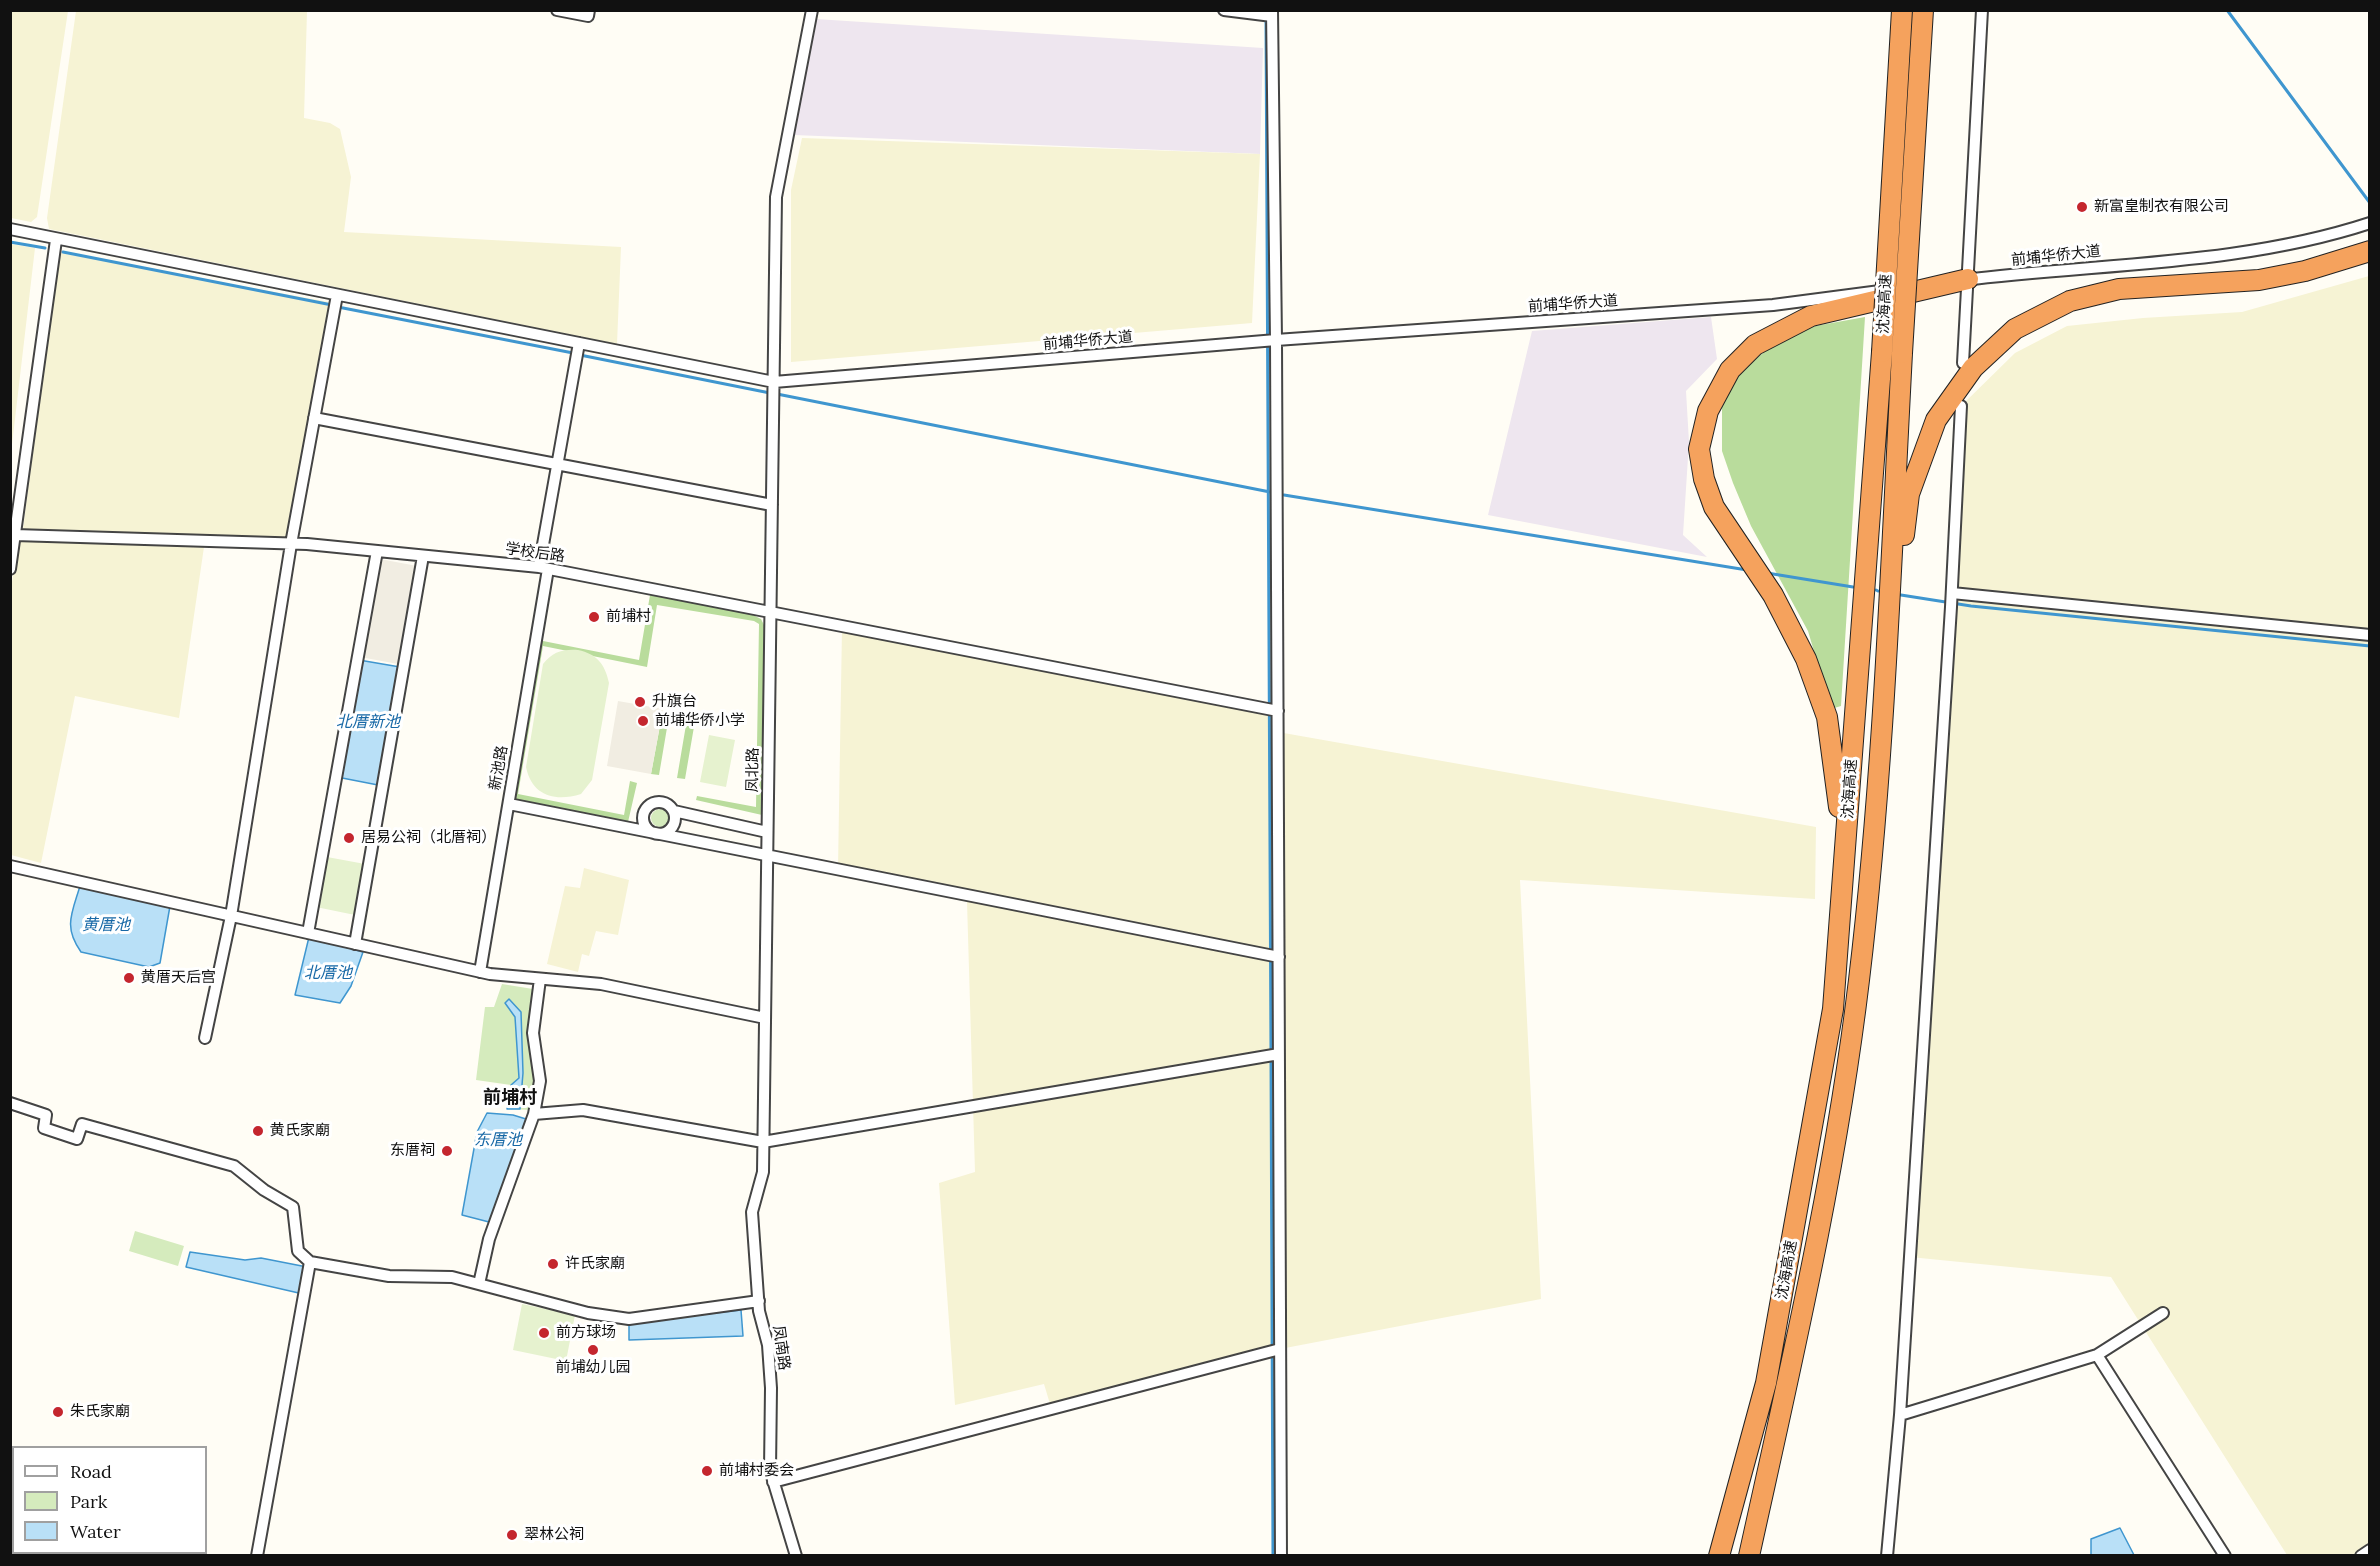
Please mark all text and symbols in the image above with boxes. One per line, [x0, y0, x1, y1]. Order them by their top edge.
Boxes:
place label: 新富皇制衣有限公司 [2094, 198, 2229, 216]
marker: 新富皇制衣有限公司 [2075, 200, 2089, 214]
street label: 前埔华侨大道 [2010, 242, 2102, 270]
street label: 沈海高速 [1874, 274, 1896, 334]
street label: 前埔华侨大道 [1527, 292, 1619, 316]
street label: 前埔华侨大道 [1042, 328, 1134, 354]
street label: 学校后路 [504, 540, 566, 566]
place label: 前埔村 [606, 608, 651, 626]
marker: 前埔村 [587, 610, 601, 624]
place label: 升旗台 [652, 693, 697, 711]
marker: 升旗台 [633, 695, 647, 709]
water label: 北厝新池 [336, 712, 400, 732]
place label: 前埔华侨小学 [655, 712, 745, 730]
marker: 前埔华侨小学 [636, 714, 650, 728]
street label: 新池路 [486, 744, 512, 792]
street label: 凤北路 [744, 747, 762, 793]
street label: 沈海高速 [1839, 758, 1861, 820]
place label: 居易公祠（北厝祠） [361, 829, 496, 847]
marker: 居易公祠（北厝祠） [342, 831, 356, 845]
water label: 黄厝池 [82, 915, 130, 935]
water label: 北厝池 [304, 963, 352, 983]
place label: 黄厝天后宫 [141, 969, 216, 987]
marker: 黄厝天后宫 [122, 971, 136, 985]
district label: 前埔村 [483, 1087, 537, 1109]
place label: 黄氏家廟 [270, 1122, 330, 1140]
marker: 黄氏家廟 [251, 1124, 265, 1138]
water label: 东厝池 [474, 1130, 522, 1150]
place label: 东厝祠 [390, 1142, 435, 1160]
marker: 东厝祠 [440, 1144, 454, 1158]
street label: 沈海高速 [1773, 1239, 1801, 1301]
place label: 许氏家廟 [565, 1255, 625, 1273]
marker: 许氏家廟 [546, 1257, 560, 1271]
place label: 前方球场 [556, 1324, 616, 1342]
street label: 凤南路 [769, 1324, 793, 1372]
marker: 前方球场 [537, 1326, 551, 1340]
marker: 前埔幼儿园 [586, 1343, 600, 1357]
place label: 前埔幼儿园 [556, 1359, 630, 1377]
place label: 朱氏家廟 [70, 1403, 130, 1421]
marker: 朱氏家廟 [51, 1405, 65, 1419]
legend [12, 1446, 207, 1554]
text: Road [70, 1460, 112, 1483]
place label: 前埔村委会 [719, 1462, 794, 1480]
marker: 前埔村委会 [700, 1464, 714, 1478]
text: Park [70, 1490, 107, 1513]
text: Water [70, 1520, 121, 1543]
place label: 翠林公祠 [524, 1526, 584, 1544]
marker: 翠林公祠 [505, 1528, 519, 1542]

